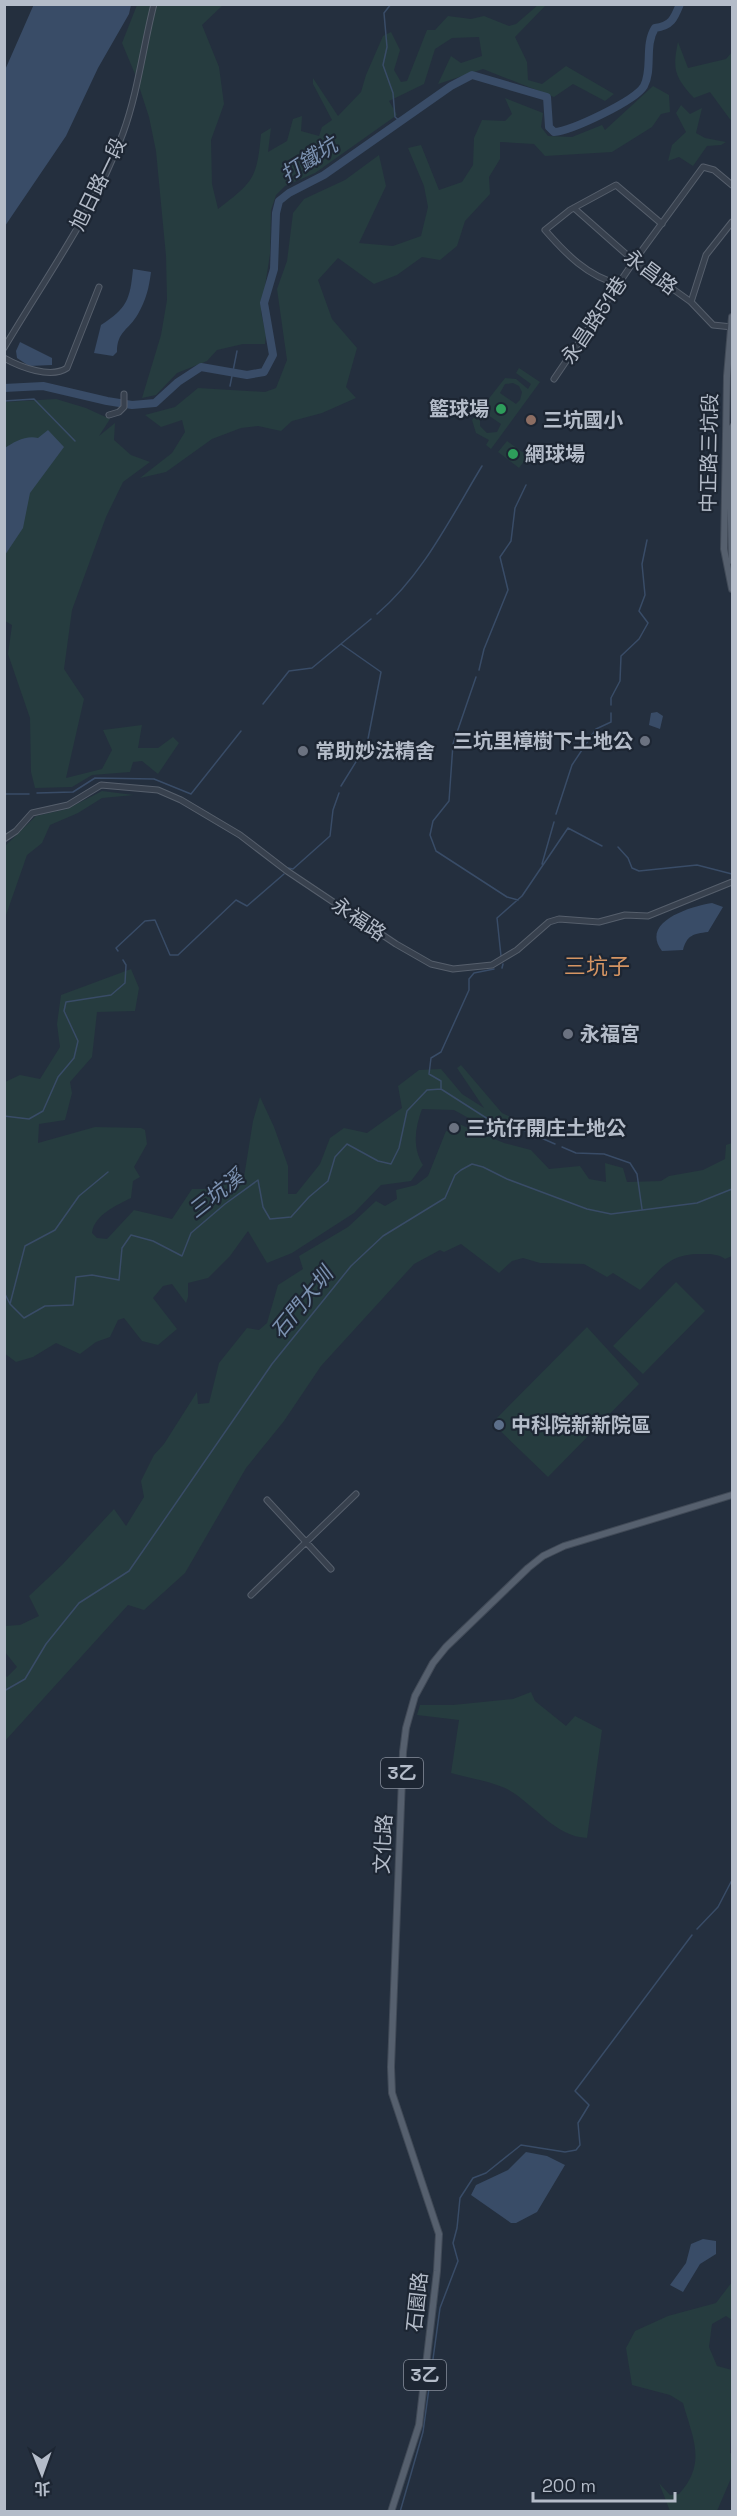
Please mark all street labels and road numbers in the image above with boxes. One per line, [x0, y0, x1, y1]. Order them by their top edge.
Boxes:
street label: 旭日路一段 [64, 133, 132, 235]
street label: 永昌路 [619, 244, 683, 300]
street label: 永昌路51巷 [555, 271, 633, 369]
street label: 中正路三坑段 [695, 393, 723, 513]
street label: 永福路 [327, 891, 391, 947]
road number: 3乙 [381, 1758, 423, 1788]
street label: 文化路 [368, 1813, 398, 1875]
street label: 石園路 [401, 2271, 433, 2333]
road number: 3乙 [404, 2360, 446, 2390]

